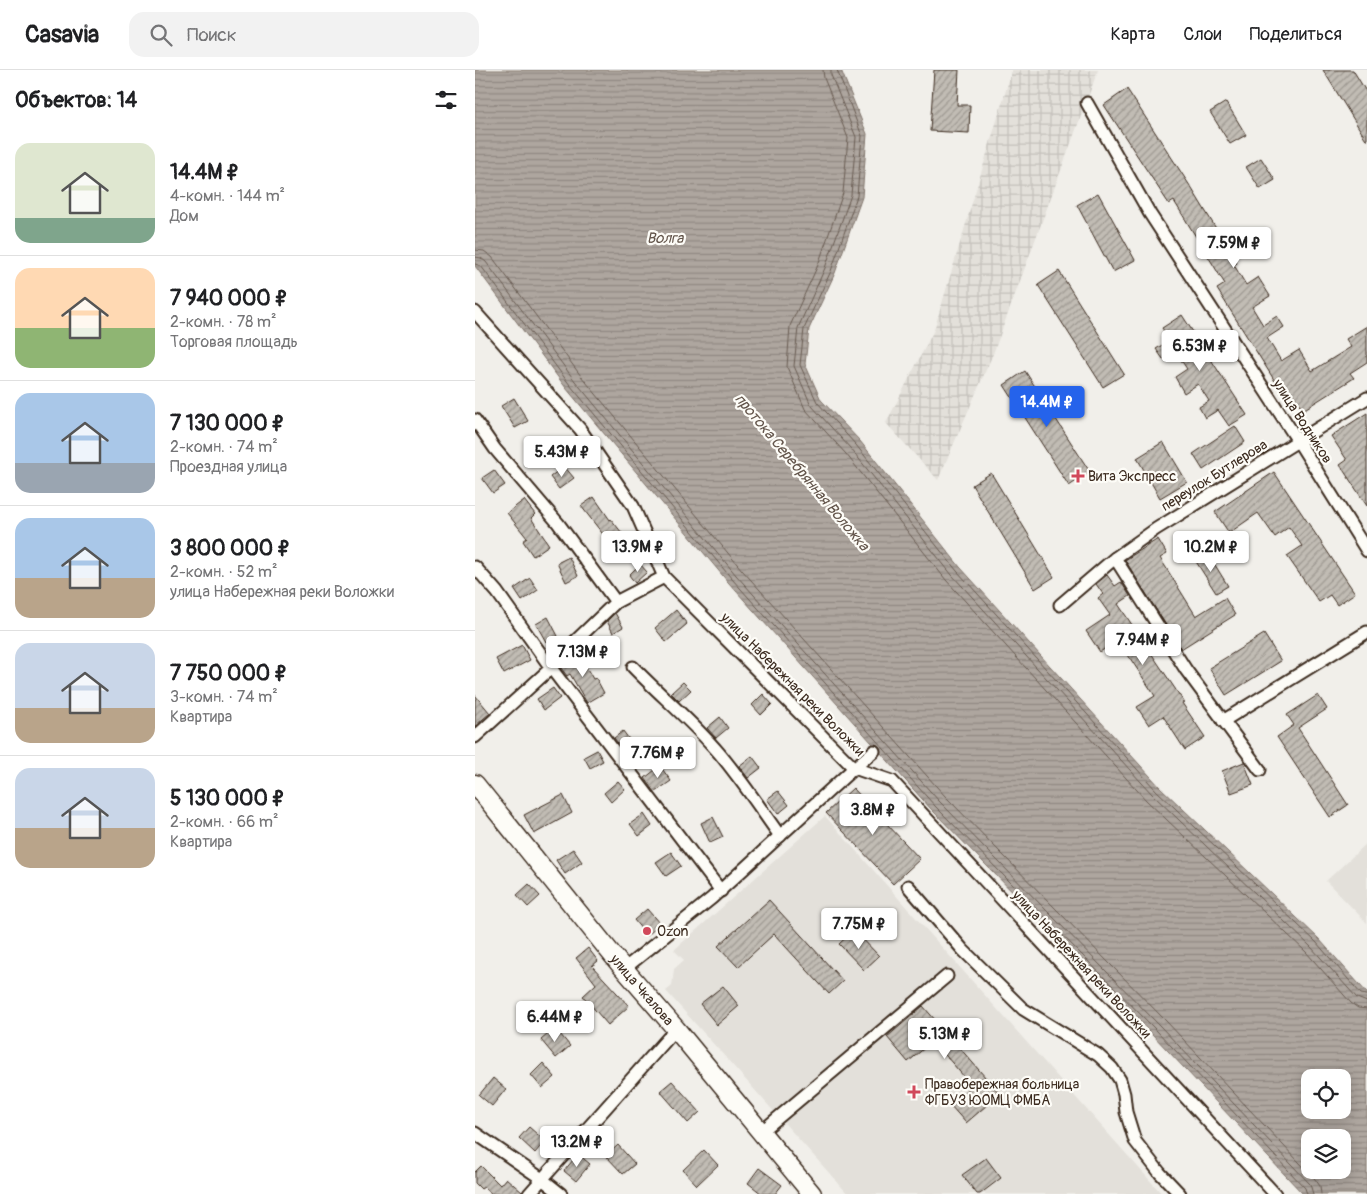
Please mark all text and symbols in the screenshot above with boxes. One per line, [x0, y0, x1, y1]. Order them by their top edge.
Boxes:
search box [129, 12, 479, 57]
text: Casavia [25, 20, 99, 49]
icon: search [147, 21, 175, 49]
text: Поиск [187, 23, 237, 47]
text: Карта [1111, 23, 1155, 46]
text: Слои [1183, 23, 1221, 46]
text: Поделиться [1249, 23, 1342, 46]
icon: filters [432, 86, 460, 114]
text: Объектов: 14 [15, 87, 137, 114]
text: 14.4M ₽ [170, 159, 239, 186]
icon: home [55, 163, 115, 223]
text: 4-комн. · 144 m² [170, 186, 285, 206]
text: Дом [170, 206, 199, 226]
pin: 7.59M ₽ [1188, 226, 1280, 269]
water label: Волга [647, 229, 684, 248]
text: 7.59M ₽ [1207, 233, 1261, 253]
text: 7 940 000 ₽ [170, 285, 288, 312]
icon: home [55, 288, 115, 348]
text: 2-комн. · 78 m² [170, 312, 276, 332]
pin: 6.53M ₽ [1154, 330, 1246, 372]
text: Торговая площадь [170, 332, 298, 352]
text: 6.53M ₽ [1172, 336, 1228, 356]
street label: улица Водников [1269, 375, 1336, 466]
pin: 14.4M ₽ [1001, 386, 1093, 428]
water label: протока Серебрянная Воложка [730, 390, 874, 556]
text: 14.4M ₽ [1021, 392, 1073, 412]
text: 7 130 000 ₽ [170, 410, 285, 437]
icon: home [55, 413, 115, 473]
pin: 5.43M ₽ [516, 436, 608, 478]
street label: переулок Бутлерова [1158, 436, 1270, 515]
text: 2-комн. · 74 m² [170, 437, 278, 457]
text: 5.43M ₽ [535, 442, 589, 462]
text: Проездная улица [170, 457, 287, 477]
place label: Вита Экспресс [1088, 468, 1176, 485]
marker: Вита Экспресс [1072, 470, 1084, 482]
pin: 13.9M ₽ [592, 530, 684, 573]
pin: 10.2M ₽ [1165, 530, 1257, 573]
text: 3 800 000 ₽ [170, 535, 290, 562]
text: 13.9M ₽ [612, 537, 664, 557]
text: 10.2M ₽ [1184, 537, 1238, 557]
icon: home [55, 538, 115, 598]
text: 2-комн. · 52 m² [170, 562, 278, 582]
text: улица Набережная реки Воложки [170, 582, 394, 602]
street label: улица Набережная реки Воложки [717, 608, 868, 760]
pin: 7.94M ₽ [1097, 624, 1189, 666]
text: 7.94M ₽ [1116, 630, 1170, 650]
pin: 7.13M ₽ [537, 636, 629, 678]
text: 7.13M ₽ [557, 642, 609, 662]
text: 7 750 000 ₽ [170, 660, 287, 687]
icon: home [55, 663, 115, 723]
text: 3-комн. · 74 m² [170, 687, 278, 707]
text: Квартира [170, 707, 232, 727]
pin: 7.76M ₽ [612, 736, 704, 779]
text: 7.76M ₽ [631, 743, 685, 763]
text: 5 130 000 ₽ [170, 785, 285, 812]
icon: home [55, 788, 115, 848]
pin: 3.8M ₽ [832, 794, 914, 836]
text: 3.8M ₽ [850, 800, 896, 820]
text: 2-комн. · 66 m² [170, 812, 279, 832]
text: Квартира [170, 832, 232, 852]
street label: улица Набережная реки Воложки [1008, 886, 1155, 1042]
pin: 7.75M ₽ [813, 908, 905, 950]
text: 7.75M ₽ [832, 914, 886, 934]
place label: Ozon [657, 923, 689, 940]
marker: Ozon [641, 925, 653, 937]
street label: улица Чкалова [606, 950, 677, 1029]
pin: 6.44M ₽ [509, 1000, 601, 1043]
text: 6.44M ₽ [527, 1007, 583, 1027]
pin: 5.13M ₽ [899, 1018, 991, 1060]
text: 5.13M ₽ [919, 1024, 971, 1044]
map controls [1301, 1069, 1351, 1179]
button: locate [1301, 1069, 1351, 1119]
place label: Правобережная больница ФГБУЗ ЮОМЦ ФМБА [925, 1076, 1079, 1109]
marker: Правобережная больница ФГБУЗ ЮОМЦ ФМБА [907, 1085, 921, 1099]
pin: 13.2M ₽ [531, 1126, 623, 1168]
button: layers [1301, 1129, 1351, 1179]
text: 13.2M ₽ [551, 1132, 603, 1152]

